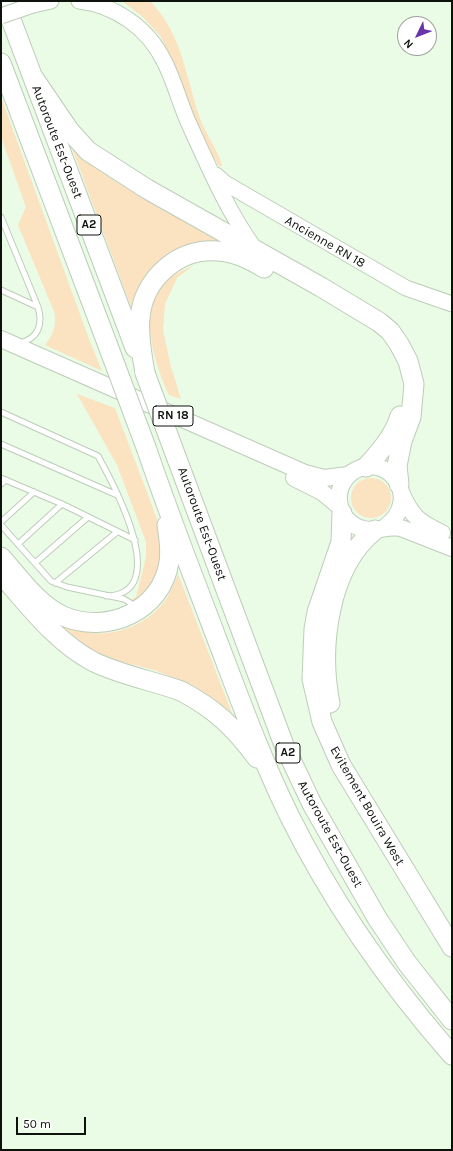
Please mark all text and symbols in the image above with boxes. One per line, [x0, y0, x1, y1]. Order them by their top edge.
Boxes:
north arrow [397, 16, 437, 56]
text: N [401, 37, 416, 51]
street label: Autoroute Est-Ouest [28, 83, 86, 201]
street label: Ancienne RN 18 [282, 213, 368, 271]
road number: A2 [77, 215, 101, 235]
road number: RN 18 [153, 406, 193, 426]
street label: Autoroute Est-Ouest [174, 465, 230, 583]
road number: A2 [276, 743, 300, 763]
street label: Evitement Bouira West [326, 743, 408, 869]
street label: Autoroute Est-Ouest [294, 778, 366, 890]
scale bar [18, 1109, 88, 1135]
text: 50 m [23, 1117, 51, 1131]

